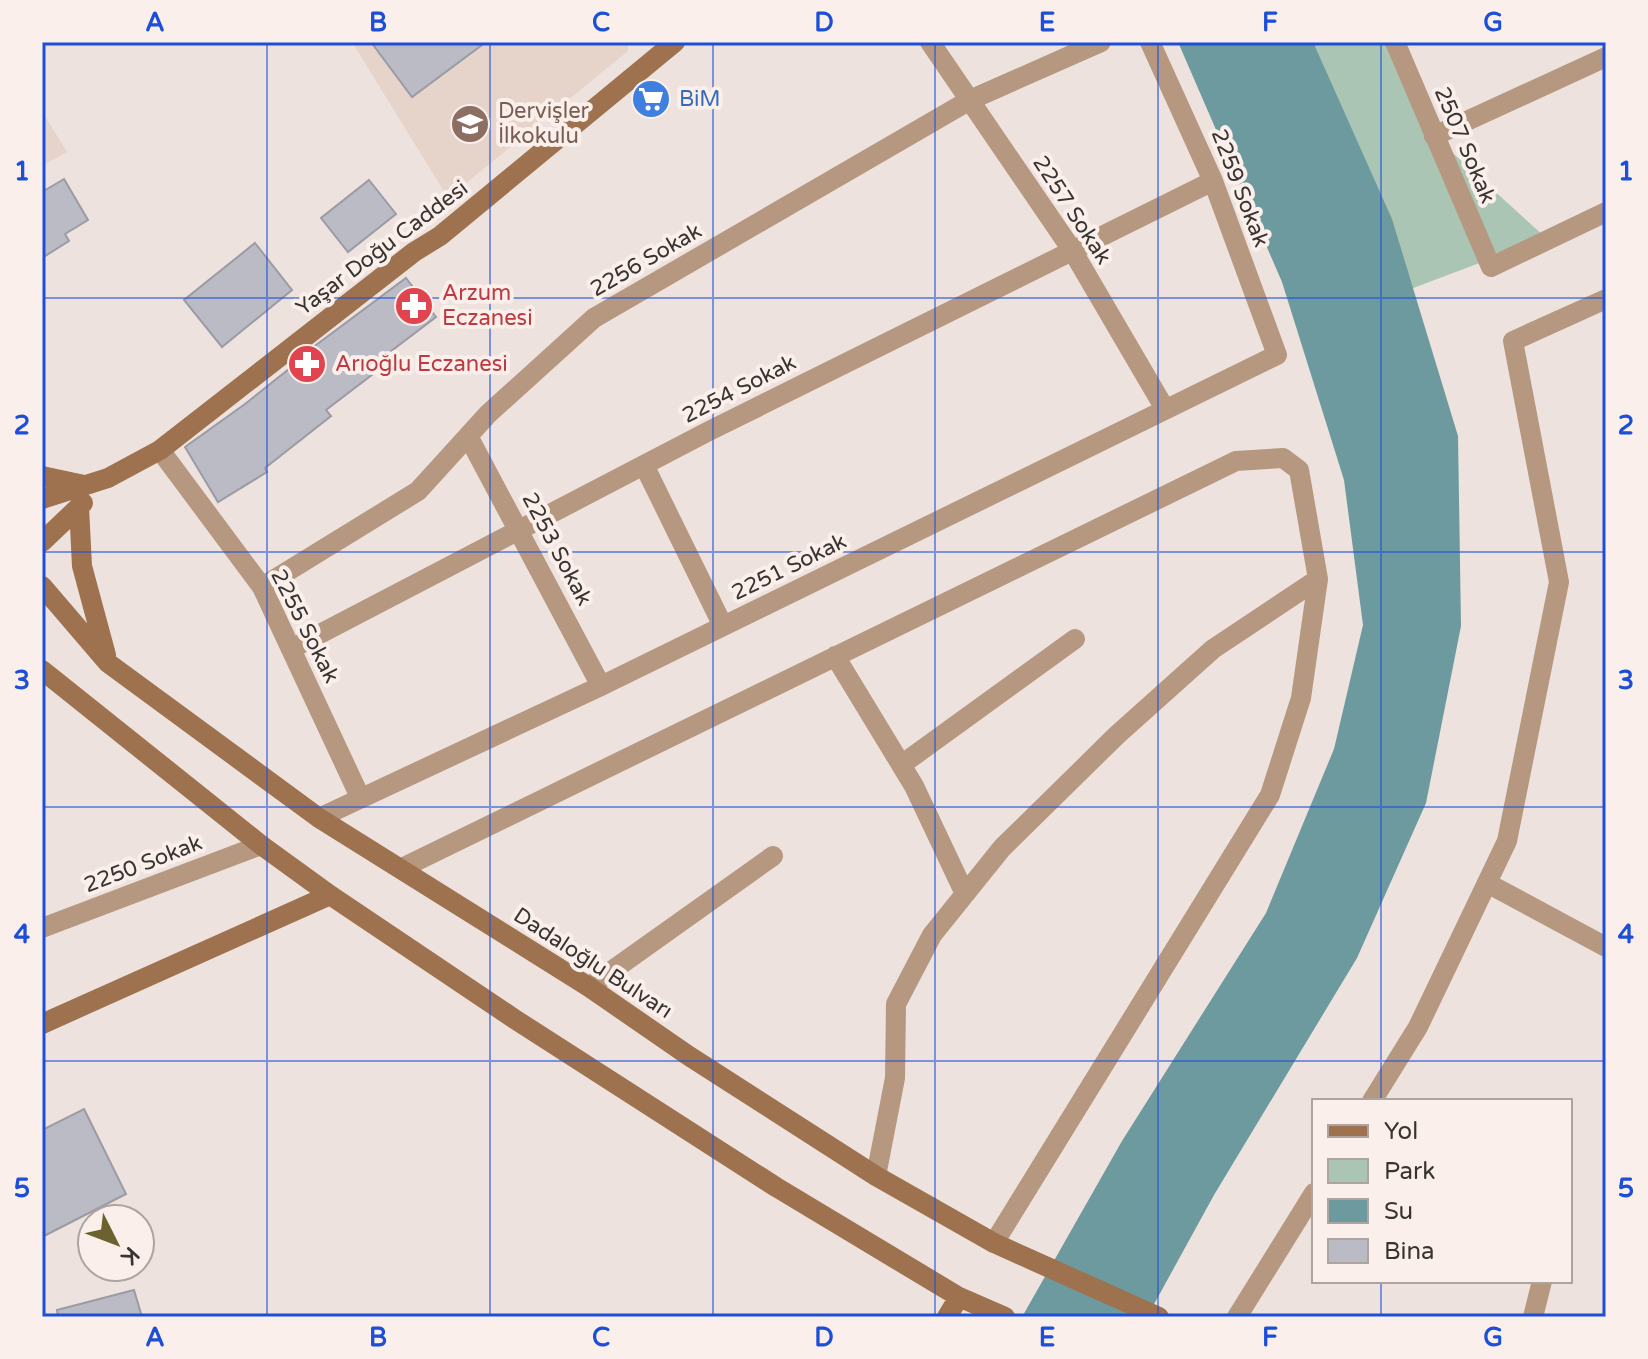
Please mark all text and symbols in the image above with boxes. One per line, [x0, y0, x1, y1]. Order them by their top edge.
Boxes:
text: A [145, 7, 165, 38]
text: B [369, 7, 387, 38]
text: C [592, 7, 610, 38]
text: D [814, 7, 834, 38]
text: E [1039, 7, 1055, 38]
text: F [1262, 7, 1278, 38]
text: G [1483, 7, 1503, 38]
supermarket icon: BiM [630, 78, 672, 120]
street label: 2507 Sokak [1429, 83, 1501, 207]
place label: BiM [679, 86, 721, 112]
place label: Dervişler İlkokulu [498, 98, 590, 149]
school or university icon: Dervişler İlkokulu [449, 103, 491, 145]
street label: 2259 Sokak [1206, 125, 1274, 251]
street label: 2257 Sokak [1027, 151, 1117, 269]
text: 1 [14, 156, 30, 187]
text: 1 [1618, 156, 1634, 187]
street label: Yaşar Doğu Caddesi [291, 175, 473, 321]
street label: 2256 Sokak [586, 218, 706, 302]
place label: Arzum Eczanesi [442, 280, 533, 331]
pharmacy icon: Arzum Eczanesi [393, 285, 435, 327]
pharmacy icon: Arıoğlu Eczanesi [286, 343, 328, 385]
street label: 2254 Sokak [678, 349, 800, 429]
place label: Arıoğlu Eczanesi [335, 351, 508, 377]
text: 2 [14, 410, 30, 441]
text: 2 [1618, 410, 1634, 441]
street label: 2253 Sokak [516, 488, 598, 610]
street label: 2251 Sokak [728, 528, 850, 606]
street label: 2255 Sokak [265, 565, 345, 687]
text: 3 [14, 665, 30, 696]
text: 3 [1618, 665, 1634, 696]
street label: 2250 Sokak [80, 830, 206, 898]
street label: Dadaloğlu Bulvarı [509, 902, 677, 1024]
text: 4 [14, 919, 30, 950]
text: 4 [1618, 919, 1634, 950]
legend [1312, 1099, 1572, 1283]
text: Yol [1384, 1117, 1418, 1146]
text: Park [1384, 1157, 1435, 1186]
text: 5 [14, 1173, 30, 1204]
text: 5 [1618, 1173, 1634, 1204]
text: Su [1384, 1197, 1413, 1226]
north arrow [76, 1203, 156, 1283]
text: Bina [1384, 1237, 1435, 1266]
text: K [115, 1242, 145, 1270]
text: A [145, 1322, 165, 1353]
text: B [369, 1322, 387, 1353]
text: C [592, 1322, 610, 1353]
text: D [814, 1322, 834, 1353]
text: E [1039, 1322, 1055, 1353]
text: F [1262, 1322, 1278, 1353]
text: G [1483, 1322, 1503, 1353]

